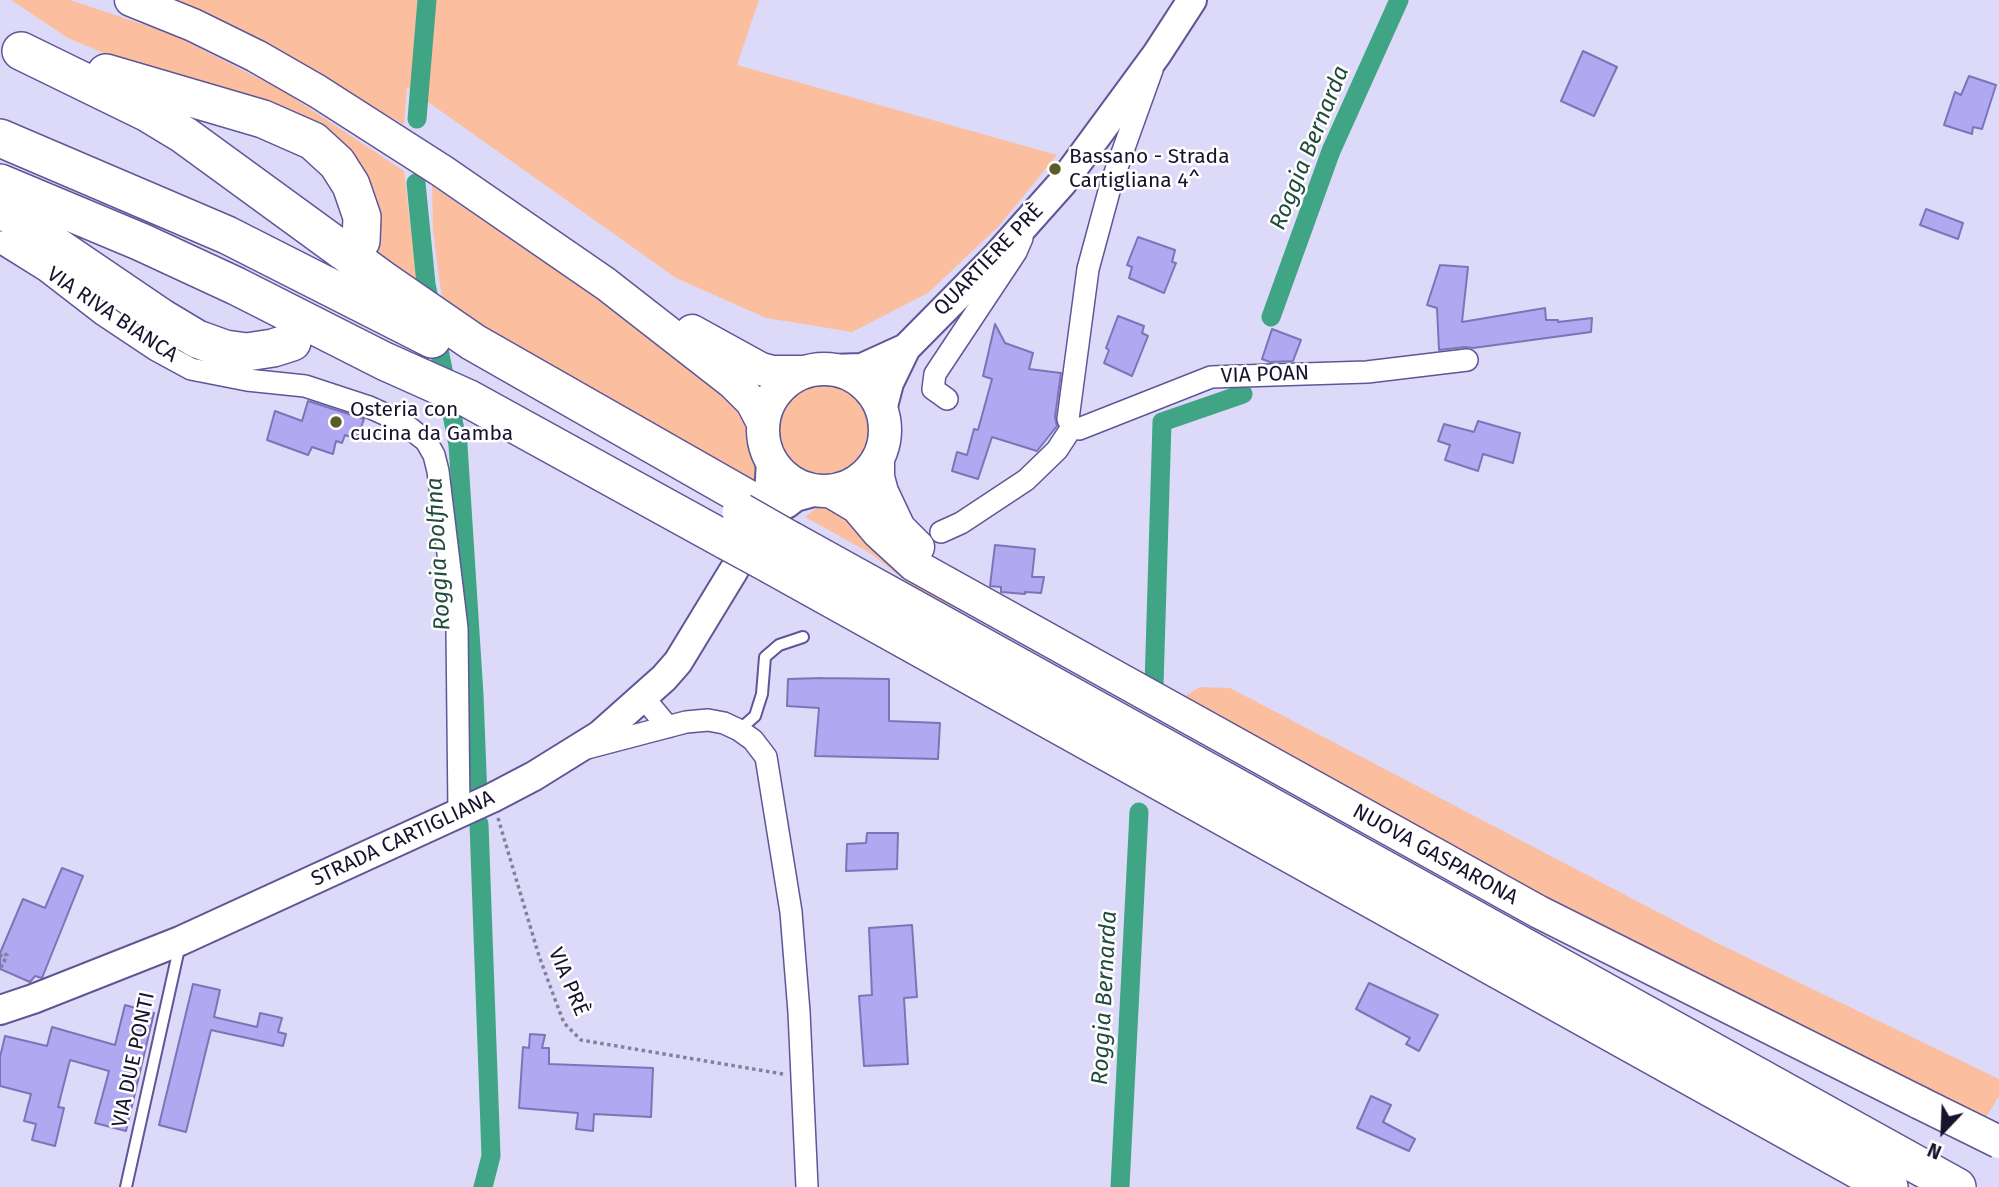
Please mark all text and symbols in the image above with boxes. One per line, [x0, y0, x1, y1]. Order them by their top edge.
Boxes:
water label: Roggia Bernarda [1265, 62, 1355, 234]
place label: Bassano - Strada Cartigliana 4^ [1069, 144, 1230, 194]
marker: Bassano - Strada Cartigliana 4^ [1047, 161, 1063, 177]
street label: QUARTIERE PRÈ [929, 199, 1049, 321]
street label: VIA RIVA BIANCA [42, 262, 182, 368]
street label: VIA POAN [1220, 361, 1310, 389]
place label: Osteria con cucina da Gamba [350, 397, 513, 447]
marker: Osteria con cucina da Gamba [328, 414, 344, 430]
water label: Roggia Dolfina [421, 477, 457, 631]
street label: STRADA CARTIGLIANA [308, 786, 498, 892]
street label: NUOVA GASPARONA [1348, 799, 1522, 911]
water label: Roggia Bernarda [1087, 910, 1123, 1086]
street label: VIA PRÈ [542, 944, 594, 1020]
street label: VIA DUE PONTI [107, 990, 161, 1130]
north arrow [1908, 1096, 1978, 1166]
text: N [1924, 1138, 1945, 1164]

